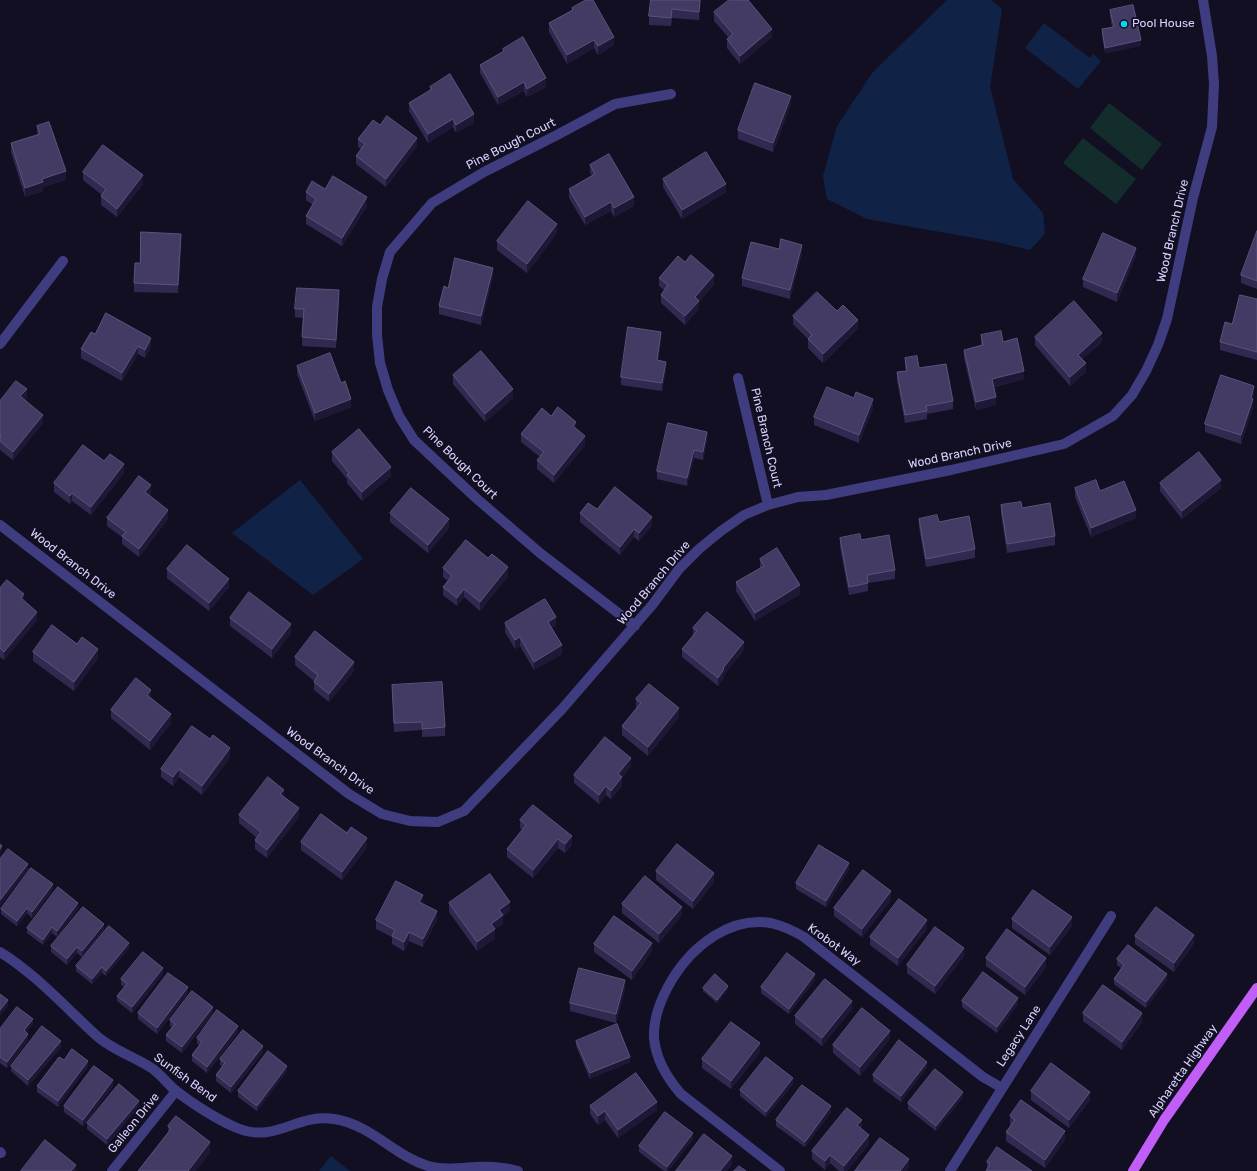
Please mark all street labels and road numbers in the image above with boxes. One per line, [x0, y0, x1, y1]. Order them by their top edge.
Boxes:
street label: Pine Bough Court [464, 115, 558, 173]
street label: Wood Branch Drive [1154, 178, 1192, 284]
street label: Pine Branch Court [747, 387, 785, 489]
street label: Pine Bough Court [420, 424, 500, 502]
street label: Wood Branch Drive [907, 436, 1013, 472]
street label: Wood Branch Drive [27, 526, 119, 602]
street label: Wood Branch Drive [615, 538, 693, 628]
street label: Wood Branch Drive [283, 724, 377, 798]
street label: Krobot Way [804, 921, 864, 969]
street label: Legacy Lane [994, 1003, 1044, 1069]
street label: Alpharetta Highway [1145, 1022, 1221, 1120]
street label: Sunfish Bend [151, 1050, 219, 1106]
street label: Galleon Drive [105, 1090, 163, 1156]

